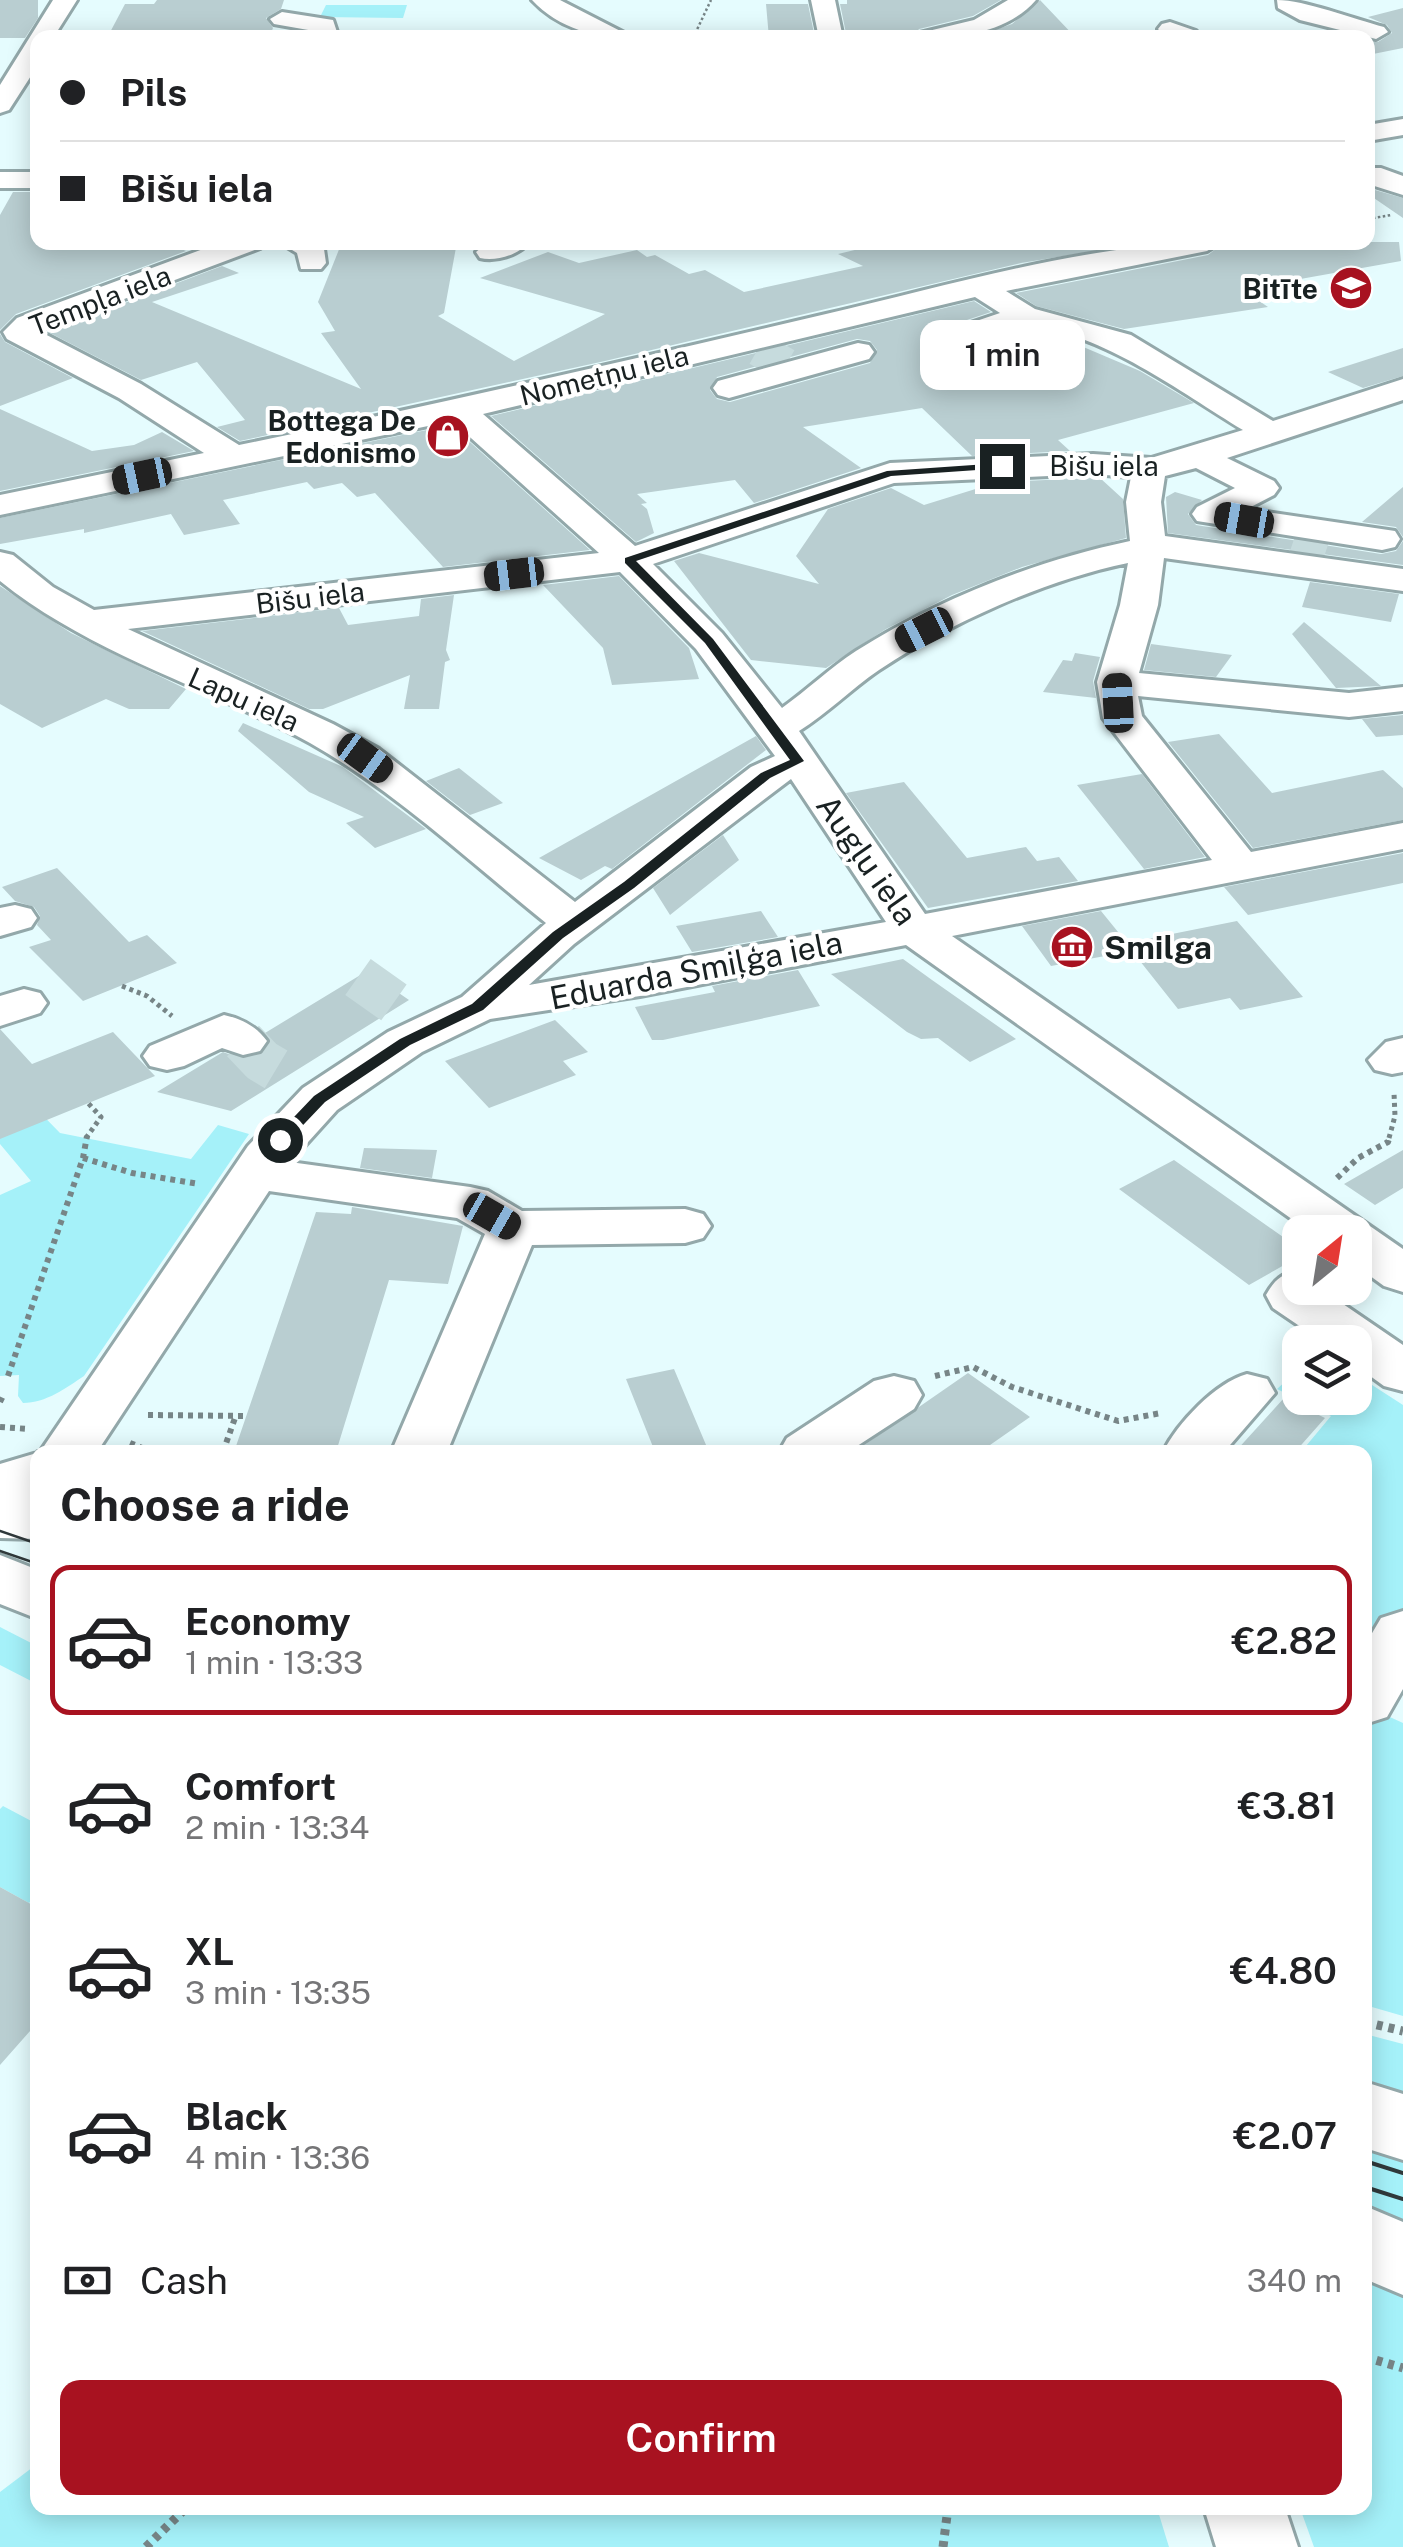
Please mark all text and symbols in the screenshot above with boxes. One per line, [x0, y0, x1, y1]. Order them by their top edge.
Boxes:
text: Pils [120, 70, 187, 115]
text: Bišu iela [120, 166, 273, 211]
street label: Tempļa iela [25, 258, 175, 342]
school or university icon: Bitīte [1328, 265, 1374, 311]
place label: Bitīte [1243, 272, 1318, 305]
callout: 1 min [920, 321, 1084, 391]
text: 1 min [964, 336, 1041, 373]
street label: Nometņu iela [516, 338, 692, 412]
place label: Bottega De Edonismo [267, 404, 416, 469]
shop icon: Bottega De Edonismo [425, 413, 471, 459]
route end [980, 444, 1025, 489]
street label: Bišu iela [1049, 449, 1159, 482]
car [110, 455, 174, 497]
car [1212, 500, 1276, 540]
car [482, 555, 546, 593]
street label: Bišu iela [254, 574, 366, 620]
car [890, 603, 958, 657]
street label: Lapu iela [184, 660, 304, 738]
car [1101, 672, 1135, 734]
car [332, 728, 398, 788]
street label: Augļu iela [809, 788, 925, 932]
street label: Eduarda Smiļģa iela [547, 923, 845, 1017]
museum icon: Smilga [1049, 924, 1095, 970]
place label: Smilga [1104, 929, 1212, 966]
route start [258, 1118, 303, 1163]
car [459, 1188, 525, 1244]
north arrow [1282, 1215, 1372, 1305]
map controls [1282, 1215, 1372, 1415]
button: layers [1282, 1325, 1372, 1415]
text: Choose a ride [60, 1478, 350, 1531]
icon: car [65, 1595, 155, 1685]
text: Economy [185, 1599, 351, 1644]
text: €2.82 [1232, 1618, 1337, 1663]
text: 1 min · 13:33 [185, 1644, 363, 1681]
icon: car [65, 1760, 155, 1850]
text: Comfort [185, 1764, 336, 1809]
text: €3.81 [1238, 1783, 1337, 1828]
text: 2 min · 13:34 [185, 1809, 369, 1846]
icon: car [65, 1925, 155, 2015]
text: XL [185, 1929, 234, 1974]
text: €4.80 [1230, 1948, 1337, 1993]
text: 3 min · 13:35 [185, 1974, 371, 2011]
icon: car [65, 2090, 155, 2180]
text: Black [185, 2094, 288, 2139]
text: €2.07 [1234, 2113, 1337, 2158]
text: 4 min · 13:36 [185, 2139, 370, 2176]
icon: cash [60, 2253, 115, 2308]
text: Cash [140, 2258, 228, 2303]
text: 340 m [1247, 2262, 1342, 2299]
button: Confirm [60, 2380, 1342, 2495]

